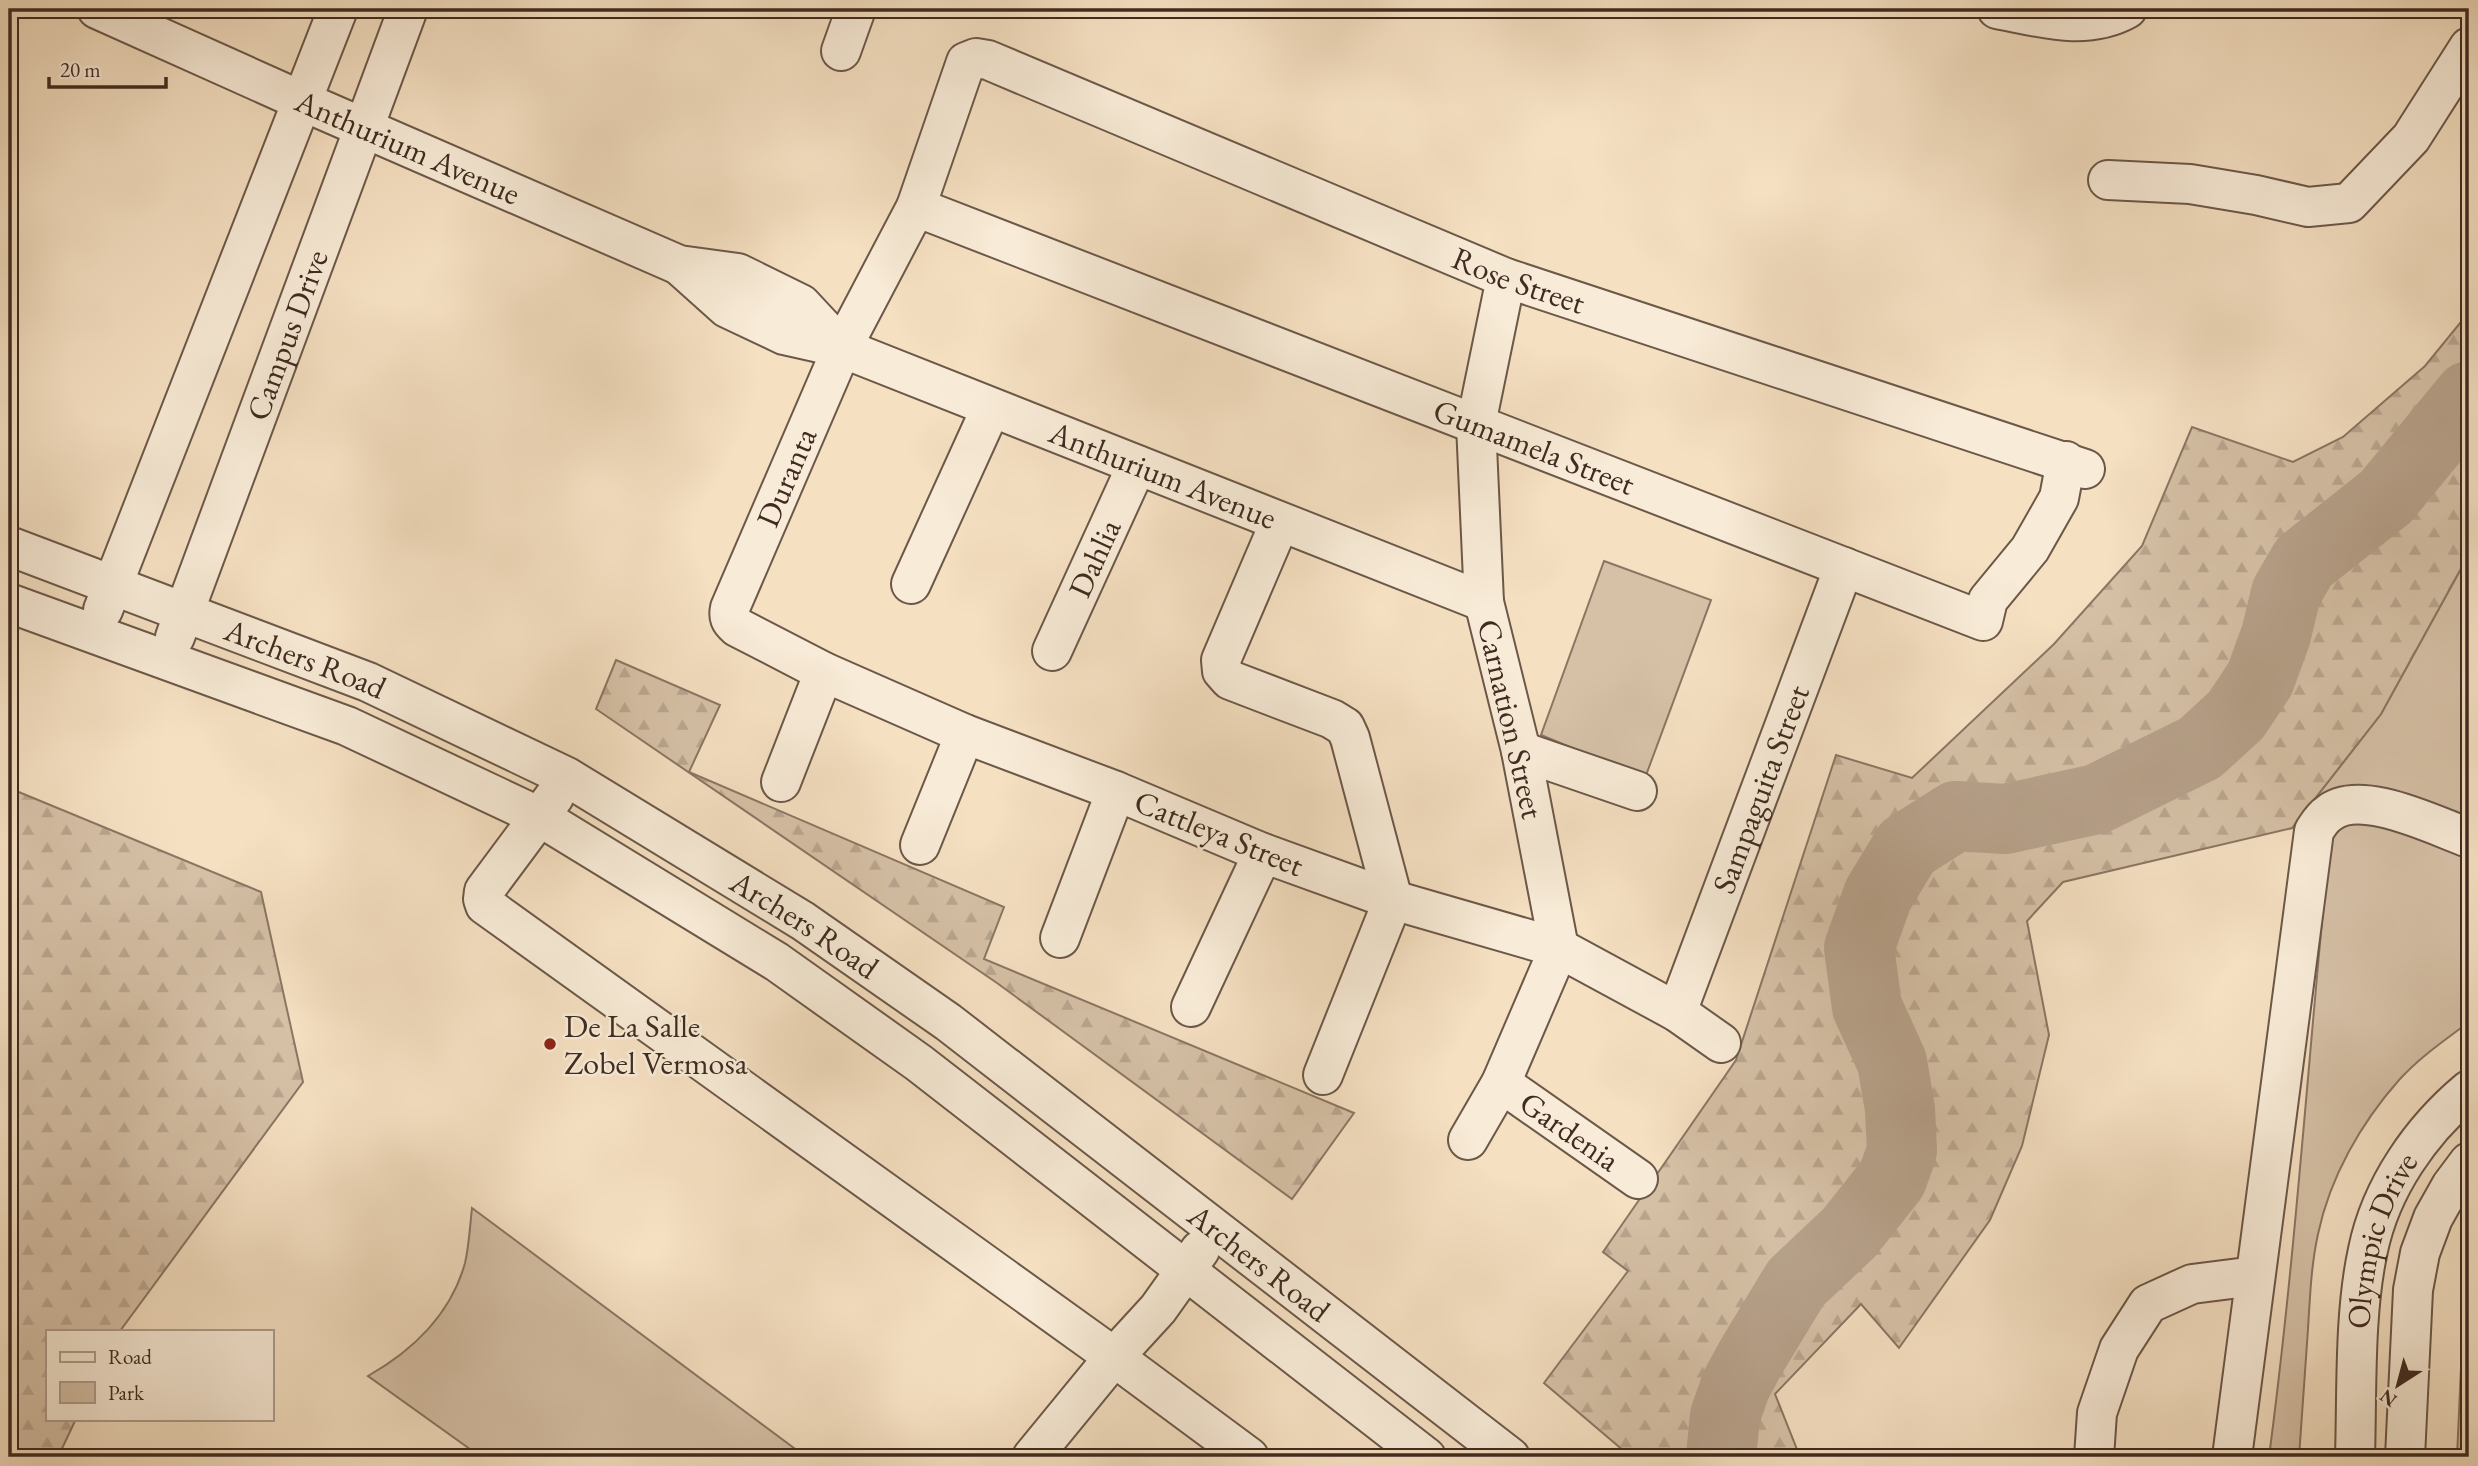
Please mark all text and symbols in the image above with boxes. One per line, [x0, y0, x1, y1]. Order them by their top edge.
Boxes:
scale bar [49, 46, 166, 90]
text: 20 m [60, 56, 101, 83]
street label: Anthurium Avenue [288, 79, 527, 214]
street label: Rose Street [1446, 237, 1590, 324]
street label: Campus Drive [236, 244, 338, 426]
street label: Gumamela Street [1427, 389, 1641, 505]
street label: Anthurium Avenue [1042, 411, 1283, 539]
street label: Duranta [746, 421, 826, 533]
street label: Dahlia [1058, 512, 1131, 604]
street label: Archers Road [218, 608, 394, 709]
street label: Carnation Street [1468, 615, 1554, 823]
street label: Sampaguita Street [1702, 679, 1819, 899]
street label: Cattleya Street [1128, 780, 1310, 886]
street label: Archers Road [722, 860, 888, 989]
place label: De La Salle Zobel Vermosa [564, 1005, 748, 1084]
marker: De La Salle Zobel Vermosa [542, 1036, 558, 1052]
street label: Gardenia [1511, 1082, 1628, 1181]
street label: Olympic Drive [2337, 1144, 2427, 1330]
street label: Archers Road [1179, 1194, 1340, 1332]
legend [46, 1330, 273, 1420]
text: Road [108, 1343, 152, 1370]
north arrow [2362, 1350, 2432, 1420]
text: Park [108, 1379, 145, 1406]
text: N [2374, 1383, 2402, 1413]

